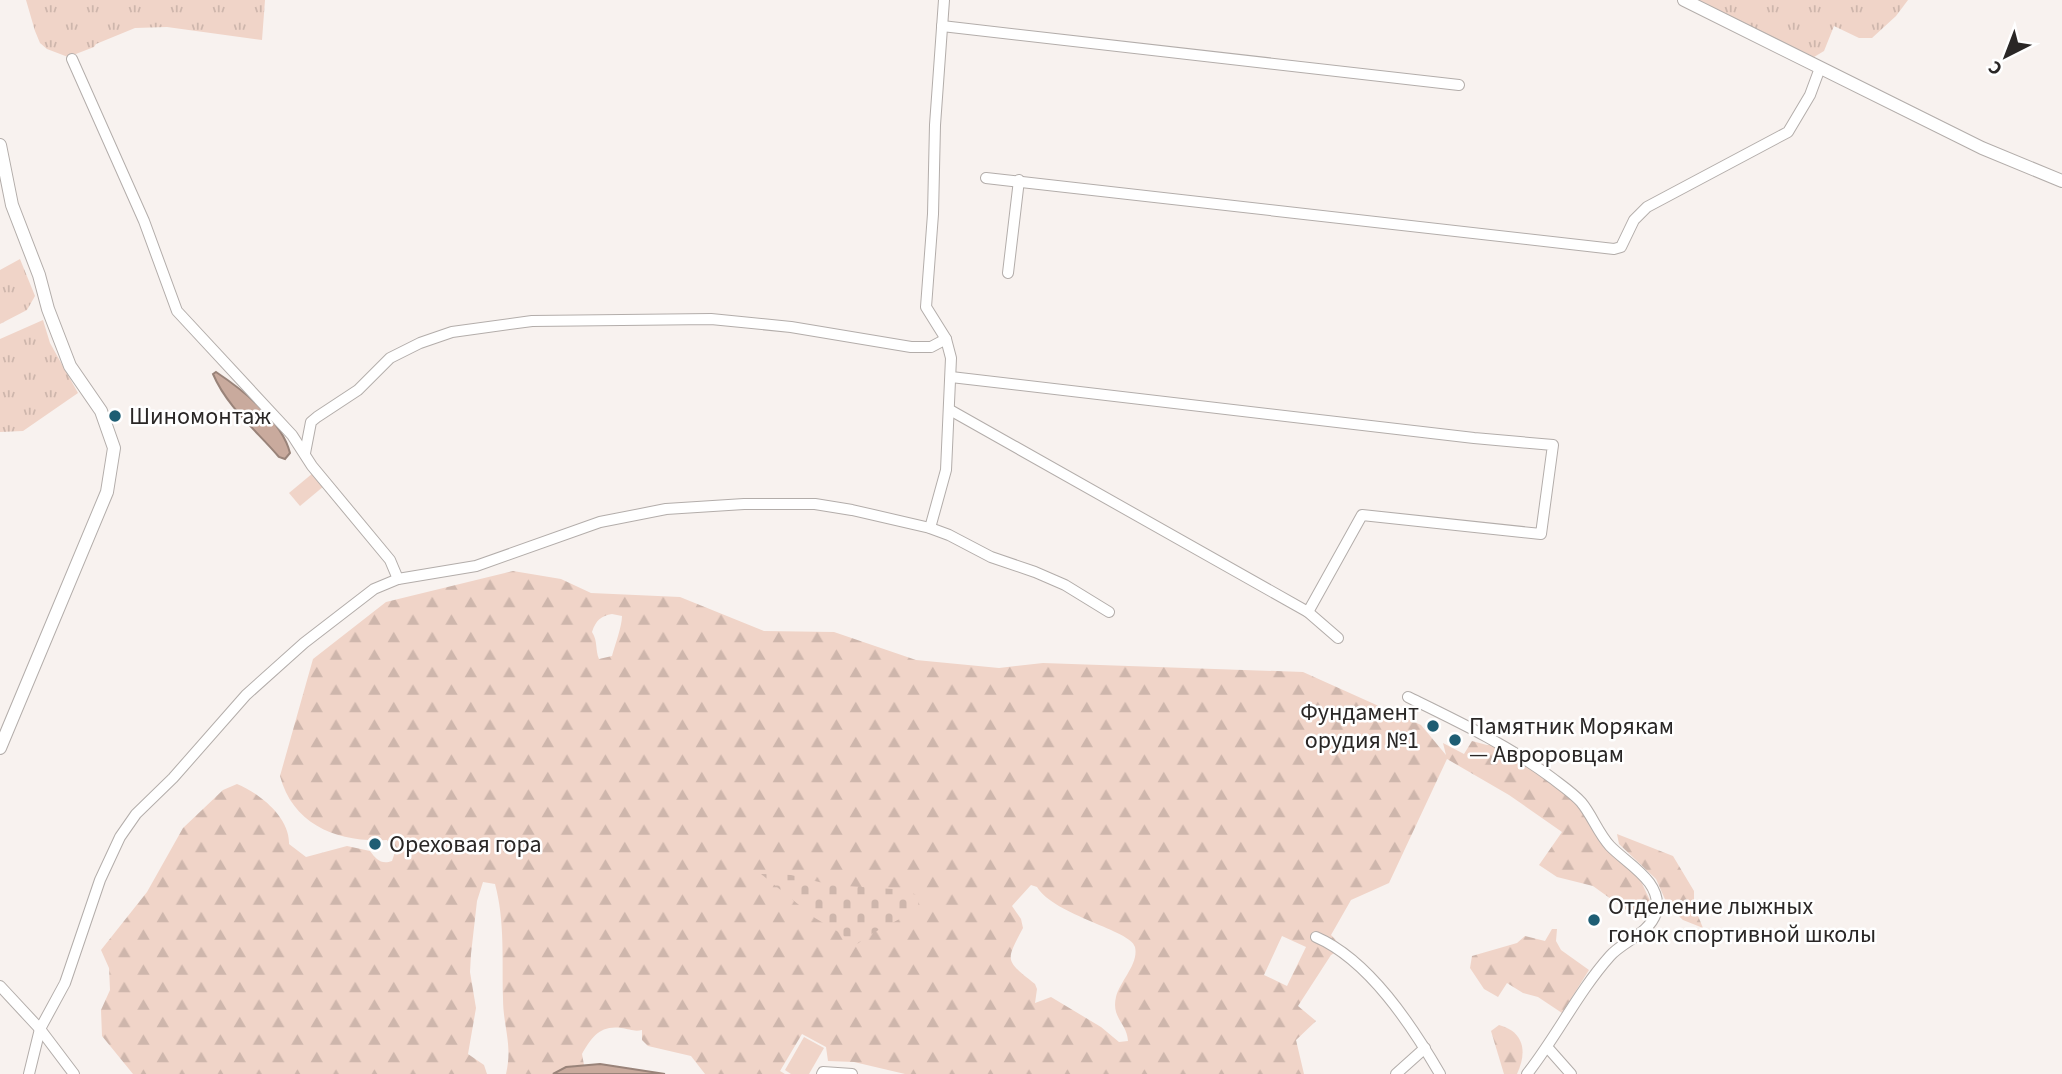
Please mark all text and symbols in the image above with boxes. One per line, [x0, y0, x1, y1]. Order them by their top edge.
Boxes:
north arrow [1971, 21, 2041, 91]
text: С [1982, 54, 2009, 81]
place label: Шиномонтаж [129, 399, 271, 434]
marker: Шиномонтаж [107, 408, 123, 424]
place label: Фундамент орудия №1 [1300, 695, 1419, 758]
place label: Памятник Морякам — Авроровцам [1469, 709, 1674, 772]
marker: Фундамент орудия №1 [1425, 718, 1441, 734]
marker: Памятник Морякам — Авроровцам [1447, 732, 1463, 748]
place label: Ореховая гора [389, 827, 542, 862]
marker: Ореховая гора [367, 836, 383, 852]
place label: Отделение лыжных гонок спортивной школы [1608, 889, 1876, 952]
marker: Отделение лыжных гонок спортивной школы [1586, 912, 1602, 928]

